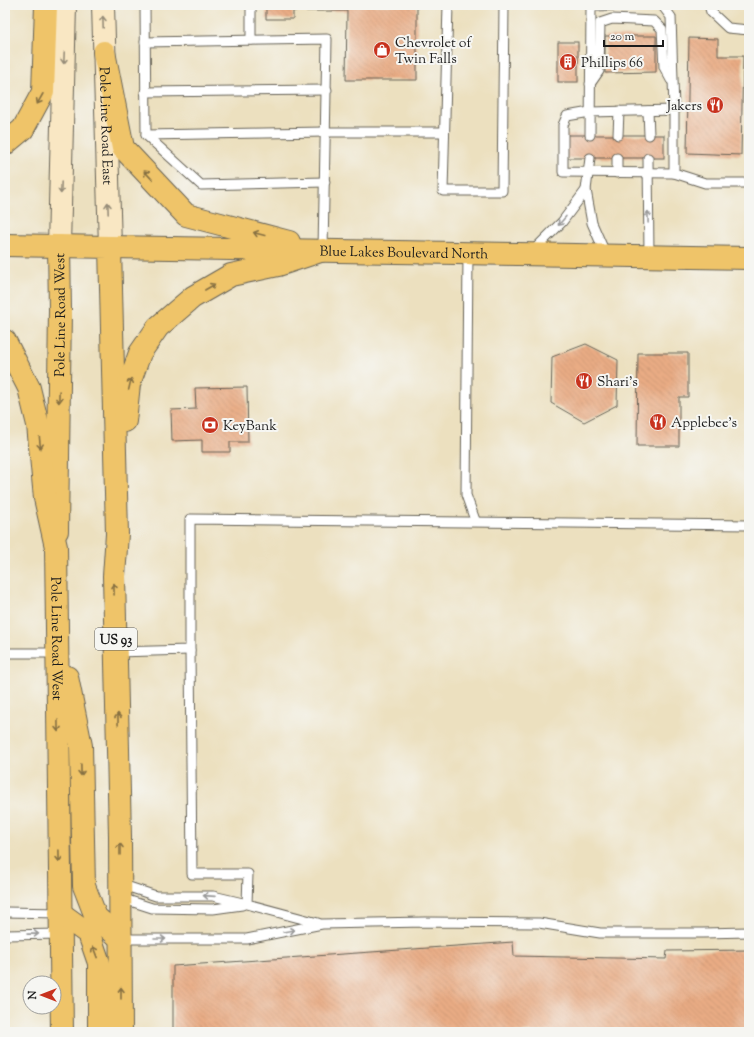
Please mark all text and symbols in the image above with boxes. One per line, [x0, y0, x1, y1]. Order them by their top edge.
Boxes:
one-way arrow [99, 16, 107, 29]
scale bar [604, 22, 663, 48]
text: 20 m [610, 28, 635, 46]
place label: Chevrolet of Twin Falls [395, 34, 472, 70]
shop icon: Chevrolet of Twin Falls [372, 40, 392, 60]
one-way arrow [60, 51, 68, 64]
building icon: Phillips 66 [558, 52, 578, 72]
place label: Phillips 66 [581, 54, 643, 74]
street label: Pole Line Road East [93, 67, 116, 185]
one-way arrow [35, 93, 43, 105]
restaurant icon: Jakers [705, 95, 725, 115]
place label: Jakers [666, 97, 702, 117]
one-way arrow [143, 170, 153, 180]
one-way arrow [57, 181, 64, 194]
one-way arrow [105, 202, 112, 215]
one-way arrow [645, 211, 652, 224]
one-way arrow [557, 216, 566, 226]
one-way arrow [252, 229, 265, 237]
street label: Blue Lakes Boulevard North [319, 243, 488, 266]
street label: Pole Line Road West [51, 253, 72, 377]
one-way arrow [204, 282, 216, 290]
restaurant icon: Shari's [574, 371, 594, 391]
place label: Shari's [597, 373, 638, 393]
one-way arrow [127, 377, 135, 390]
one-way arrow [55, 390, 62, 403]
restaurant icon: Applebee's [648, 412, 668, 432]
place label: Applebee's [671, 414, 737, 434]
bank icon: KeyBank [200, 415, 220, 435]
place label: KeyBank [223, 417, 277, 437]
one-way arrow [36, 436, 44, 449]
street label: Pole Line Road West [44, 577, 66, 701]
one-way arrow [110, 583, 118, 596]
road number: US 93 [95, 628, 137, 650]
one-way arrow [114, 713, 121, 726]
one-way arrow [54, 719, 62, 732]
one-way arrow [77, 763, 85, 776]
one-way arrow [116, 843, 124, 856]
one-way arrow [55, 849, 63, 862]
one-way arrow [203, 893, 216, 900]
one-way arrow [282, 926, 295, 934]
one-way arrow [26, 930, 39, 938]
one-way arrow [153, 935, 166, 943]
one-way arrow [91, 946, 99, 958]
north arrow [22, 975, 62, 1015]
one-way arrow [117, 987, 125, 1000]
text: N [25, 990, 41, 1000]

